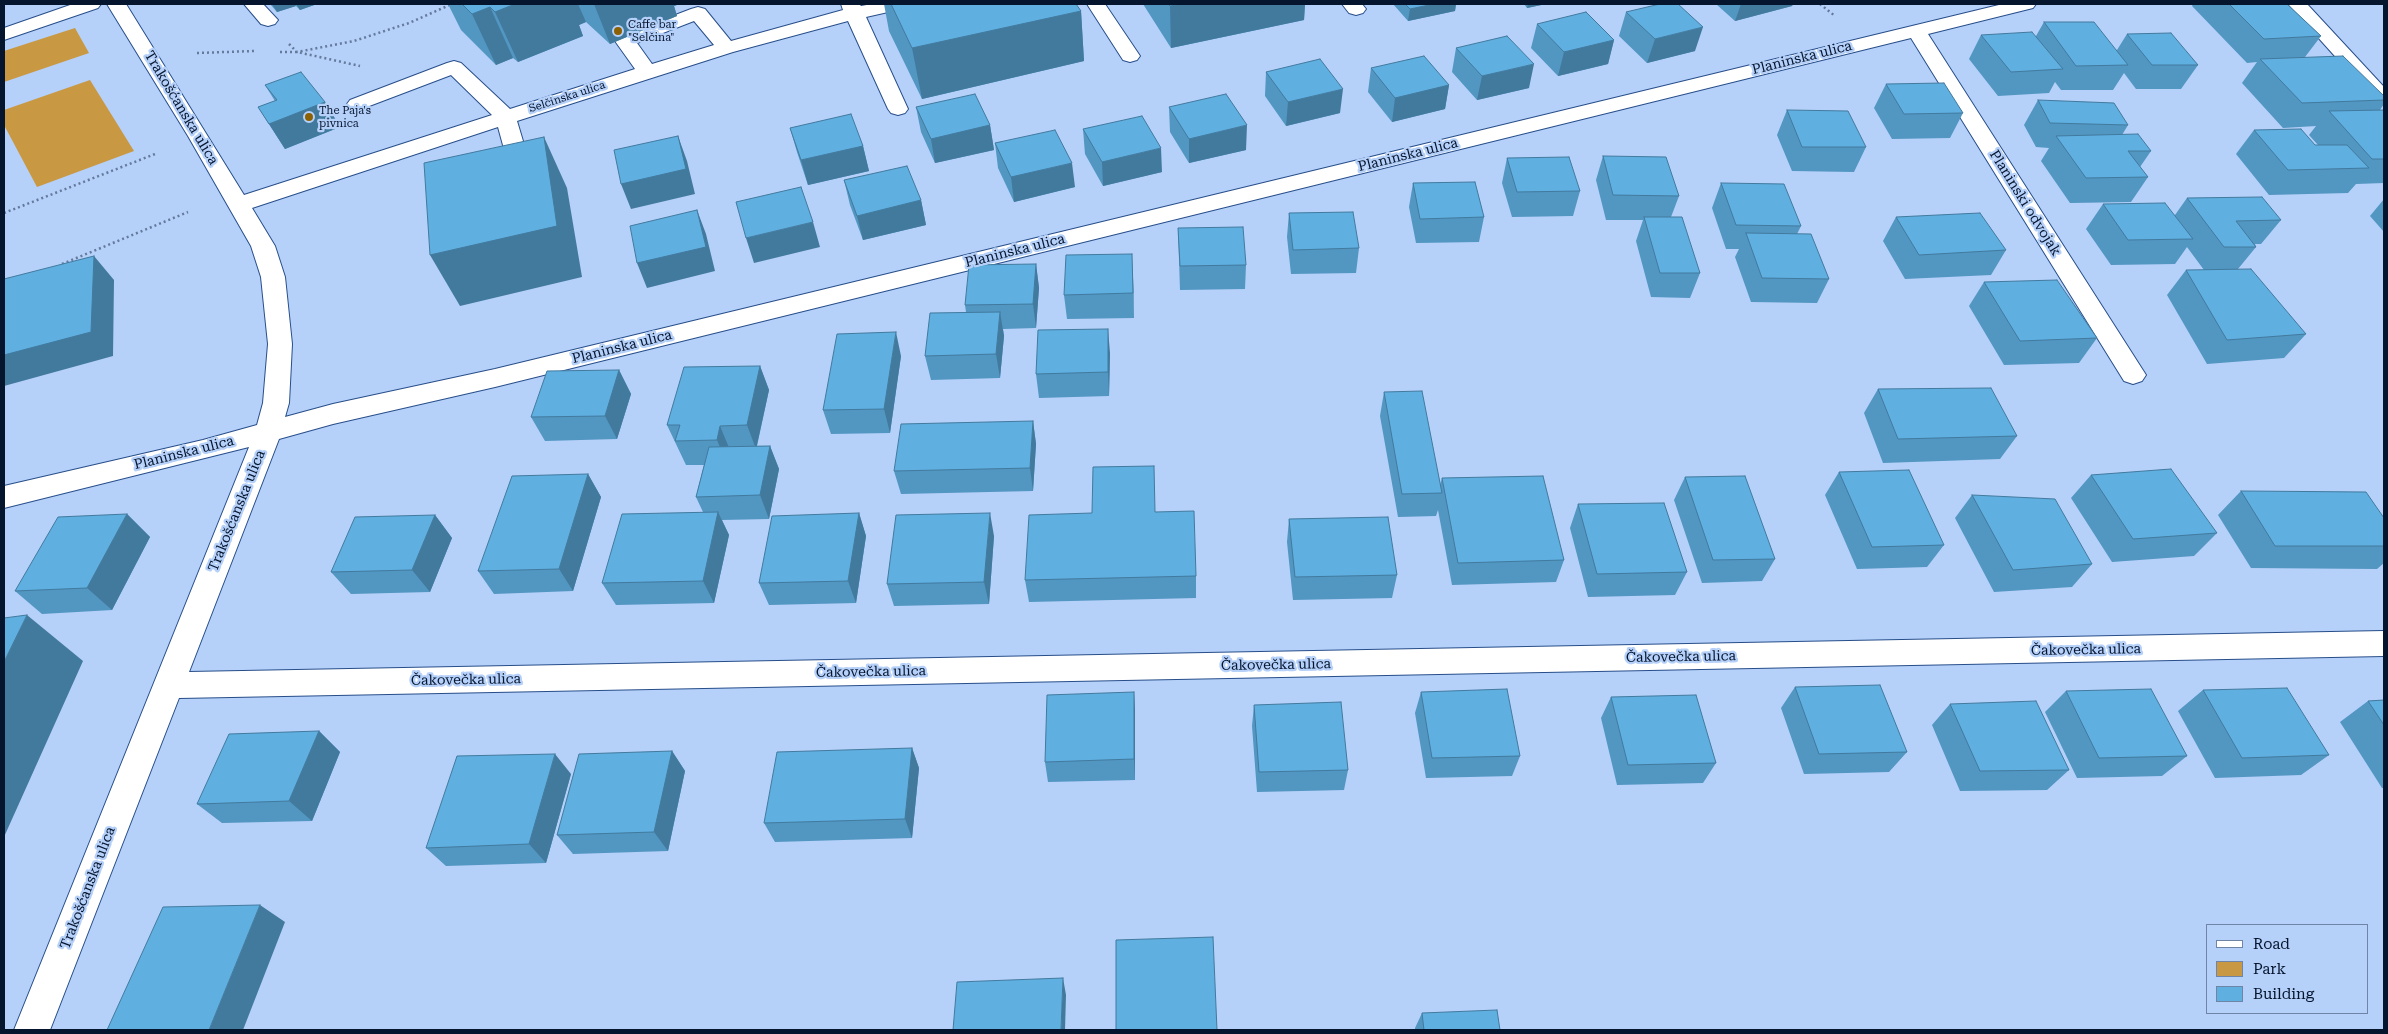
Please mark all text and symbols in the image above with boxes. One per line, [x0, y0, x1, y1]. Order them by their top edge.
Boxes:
place label: Caffe bar "Selčina" [628, 18, 676, 44]
marker: Caffe bar "Selčina" [612, 25, 624, 37]
street label: Planinska ulica [1750, 37, 1854, 79]
street label: Trakošćanska ulica [140, 48, 222, 168]
street label: Selčinska ulica [527, 78, 607, 116]
place label: The Paja's pivnica [319, 104, 371, 130]
marker: The Paja's pivnica [303, 111, 315, 123]
street label: Planinska ulica [1356, 134, 1460, 176]
street label: Planinski odvojak [1986, 147, 2064, 259]
street label: Planinska ulica [963, 230, 1067, 272]
street label: Planinska ulica [570, 326, 674, 368]
street label: Planinska ulica [132, 432, 236, 474]
street label: Trakošćanska ulica [205, 448, 269, 574]
street label: Čakovečka ulica [2031, 641, 2141, 659]
street label: Čakovečka ulica [1626, 648, 1736, 666]
street label: Čakovečka ulica [1221, 656, 1331, 674]
street label: Čakovečka ulica [816, 663, 926, 681]
street label: Čakovečka ulica [411, 671, 521, 689]
street label: Trakošćanska ulica [57, 824, 119, 952]
legend [2206, 924, 2368, 1014]
text: Road [2253, 935, 2290, 953]
text: Park [2253, 960, 2286, 978]
text: Building [2253, 985, 2314, 1003]

